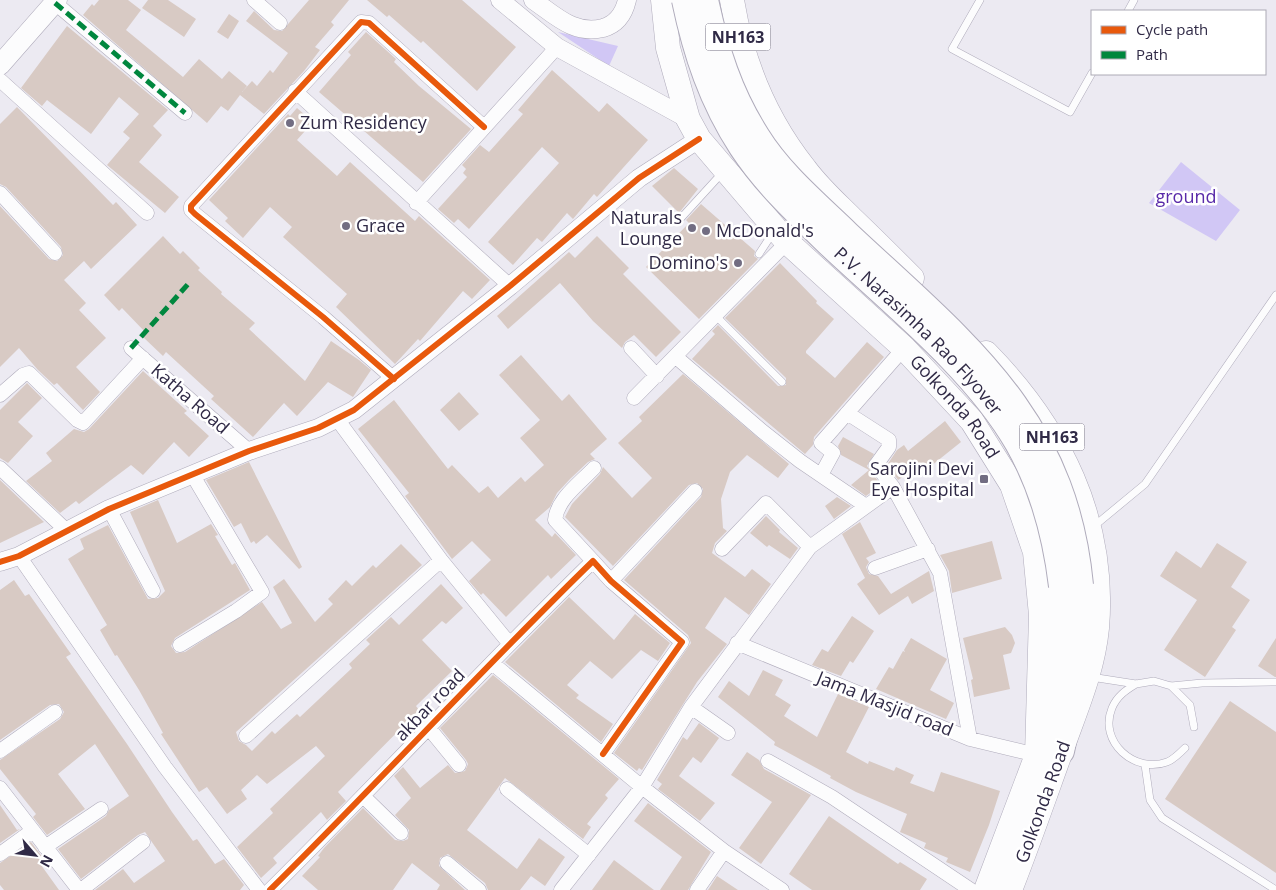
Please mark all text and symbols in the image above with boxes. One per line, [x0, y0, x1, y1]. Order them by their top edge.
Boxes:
legend [1091, 10, 1266, 75]
text: Cycle path [1136, 19, 1208, 39]
road number: NH163 [706, 24, 770, 51]
text: Path [1136, 44, 1168, 64]
place label: Zum Residency [300, 110, 428, 134]
marker: Zum Residency [284, 117, 296, 129]
park label: ground [1155, 184, 1217, 208]
place label: Naturals Lounge [611, 205, 682, 250]
place label: Grace [356, 213, 405, 237]
place label: McDonald's [716, 218, 814, 242]
marker: Grace [340, 220, 352, 232]
marker: Naturals Lounge [686, 222, 698, 234]
marker: McDonald's [700, 225, 712, 237]
street label: P.V. Narasimha Rao Flyover [829, 241, 1009, 420]
place label: Domino's [649, 250, 728, 274]
marker: Domino's [732, 257, 744, 269]
street label: Golkonda Road [905, 349, 1005, 463]
street label: Katha Road [147, 358, 235, 439]
road number: NH163 [1020, 424, 1084, 451]
place label: Sarojini Devi Eye Hospital [870, 456, 974, 501]
marker: Sarojini Devi Eye Hospital [978, 473, 990, 485]
street label: akbar road [389, 663, 470, 746]
street label: Jama Masjid road [812, 664, 957, 741]
street label: Golkonda Road [1009, 737, 1075, 866]
north arrow [10, 830, 60, 880]
text: N [36, 852, 58, 871]

